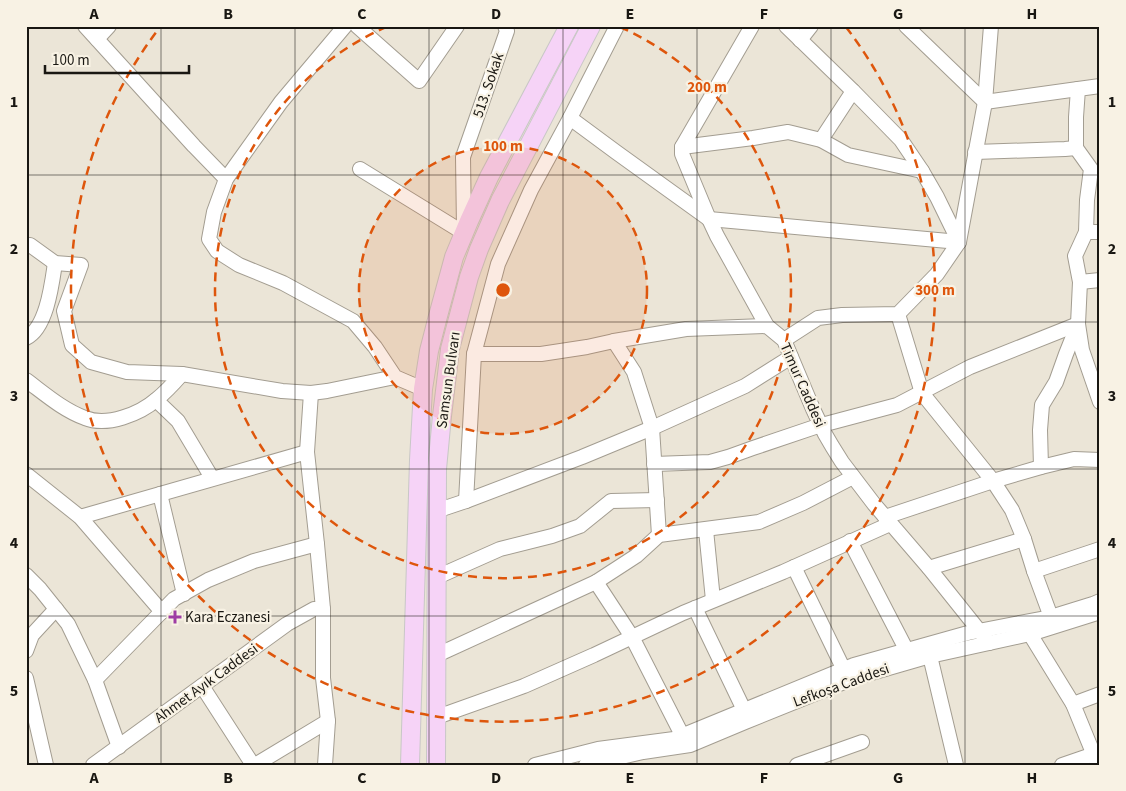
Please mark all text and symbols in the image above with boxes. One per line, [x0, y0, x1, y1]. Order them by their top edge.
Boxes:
text: A [88, 3, 99, 25]
text: B [223, 3, 233, 25]
text: C [357, 3, 367, 25]
text: D [491, 3, 501, 25]
text: E [626, 3, 634, 25]
text: F [760, 3, 768, 25]
text: G [893, 3, 903, 25]
text: H [1027, 3, 1037, 25]
scale bar [45, 42, 189, 74]
street label: 513. Sokak [468, 49, 510, 120]
text: 100 m [52, 50, 90, 71]
text: 200 m [687, 77, 727, 98]
text: 1 [10, 91, 18, 113]
text: 1 [1108, 91, 1116, 113]
text: 100 m [483, 136, 523, 157]
text: 2 [10, 238, 18, 260]
text: 2 [1108, 238, 1116, 260]
text: 300 m [915, 280, 955, 301]
centre of rings [494, 281, 512, 299]
street label: Samsun Bulvarı [431, 330, 466, 430]
street label: Timur Caddesi [774, 339, 831, 431]
text: 3 [10, 385, 18, 407]
text: 3 [1108, 385, 1116, 407]
text: 4 [10, 532, 19, 554]
text: 4 [1108, 532, 1117, 554]
place label: Kara Eczanesi [185, 607, 270, 628]
marker: Kara Eczanesi [169, 611, 181, 623]
street label: Ahmet Ayık Caddesi [150, 639, 262, 728]
street label: Lefkoşa Caddesi [790, 658, 892, 713]
text: 5 [10, 680, 18, 702]
text: 5 [1108, 680, 1116, 702]
text: A [88, 767, 99, 789]
text: B [223, 767, 233, 789]
text: C [357, 767, 367, 789]
text: D [491, 767, 501, 789]
text: E [626, 767, 634, 789]
text: F [760, 767, 768, 789]
text: G [893, 767, 903, 789]
text: H [1027, 767, 1037, 789]

